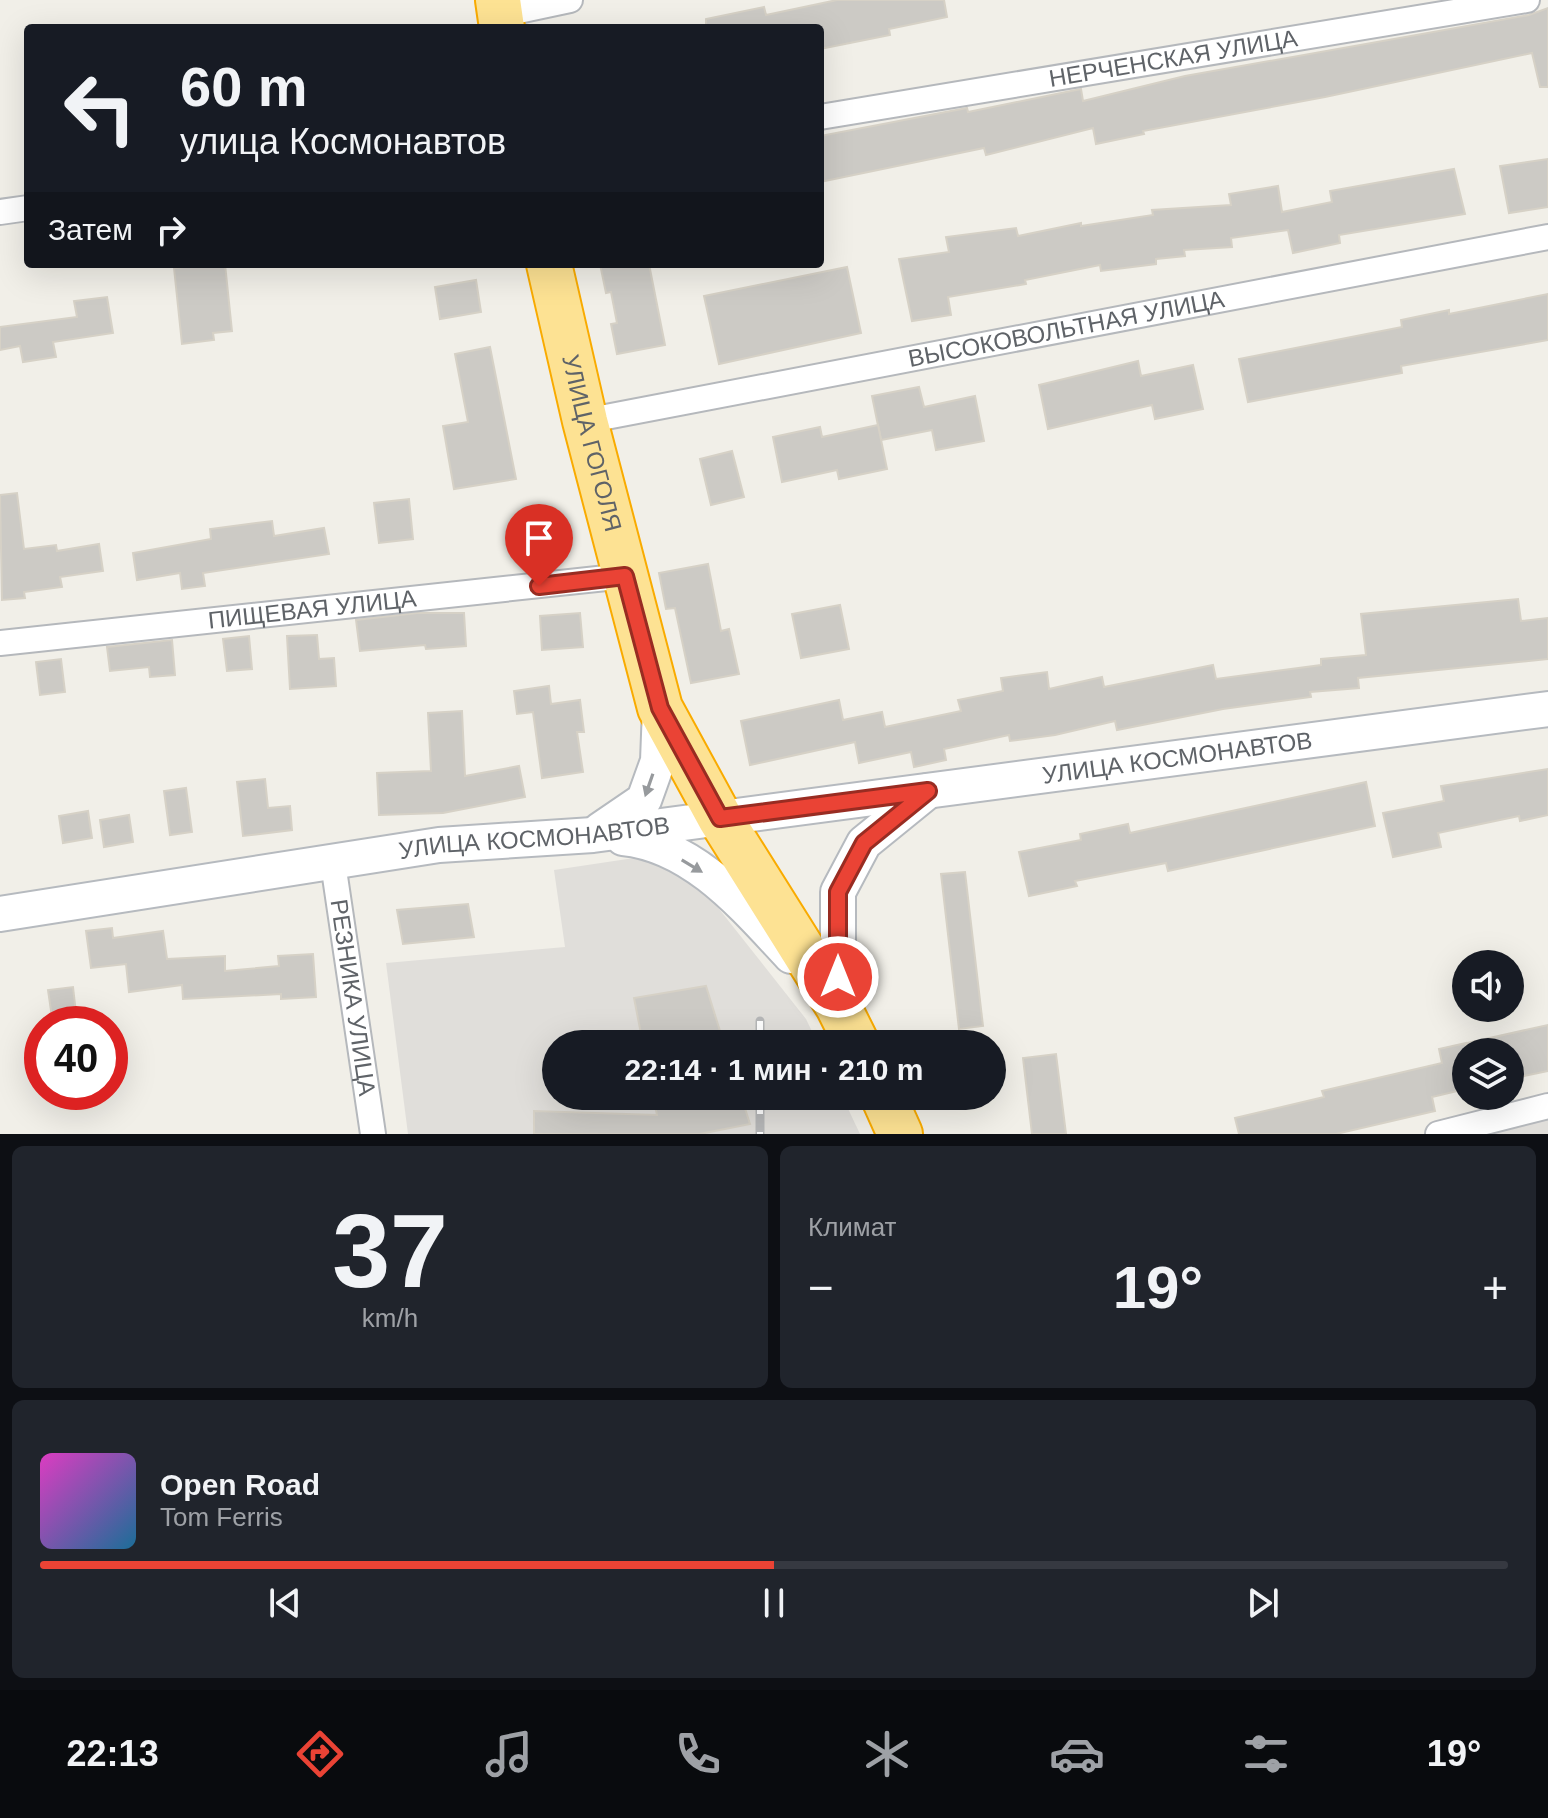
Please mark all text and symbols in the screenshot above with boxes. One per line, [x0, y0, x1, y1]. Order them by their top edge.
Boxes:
street label: НЕРЧЕНСКАЯ УЛИЦА [1047, 24, 1299, 92]
text: 60 m [180, 55, 308, 118]
icon: left [48, 56, 152, 160]
text: улица Космонавтов [180, 121, 506, 162]
icon: right [149, 208, 193, 252]
text: Затем [48, 213, 133, 246]
street label: ВЫСОКОВОЛЬТНАЯ УЛИЦА [906, 285, 1226, 372]
street label: УЛИЦА ГОГОЛЯ [557, 352, 627, 534]
pin [505, 504, 573, 586]
icon: arrive [517, 516, 561, 560]
street label: ПИЩЕВАЯ УЛИЦА [207, 584, 418, 634]
street label: УЛИЦА КОСМОНАВТОВ [1041, 726, 1314, 789]
one-way arrow [643, 773, 655, 797]
street label: УЛИЦА КОСМОНАВТОВ [397, 811, 671, 864]
one-way arrow [681, 858, 703, 872]
street label: РЕЗНИКА УЛИЦА [326, 897, 381, 1098]
position arrow [796, 935, 880, 1019]
map controls [1452, 950, 1524, 1110]
button: sound [1452, 950, 1524, 1022]
speed limit sign: 40 [24, 1006, 128, 1110]
button: layers [1452, 1038, 1524, 1110]
text: 22:14 · 1 мин · 210 m [625, 1053, 923, 1086]
text: 37 [332, 1193, 448, 1309]
text: Климат [808, 1212, 897, 1242]
text: 19° [1113, 1254, 1203, 1321]
text: − [808, 1263, 834, 1312]
text: + [1482, 1263, 1508, 1312]
text: km/h [362, 1303, 418, 1333]
text: Open Road [160, 1468, 320, 1501]
text: Tom Ferris [160, 1502, 283, 1532]
icon: previous [263, 1581, 307, 1625]
icon: pause [752, 1581, 796, 1625]
icon: next [1241, 1581, 1285, 1625]
icon: directions [292, 1726, 348, 1782]
icon: music [481, 1726, 537, 1782]
icon: phone [670, 1726, 726, 1782]
icon: climate [859, 1726, 915, 1782]
icon: car [1049, 1726, 1105, 1782]
icon: filters [1238, 1726, 1294, 1782]
text: 22:13 [67, 1733, 159, 1774]
text: 19° [1427, 1733, 1481, 1774]

